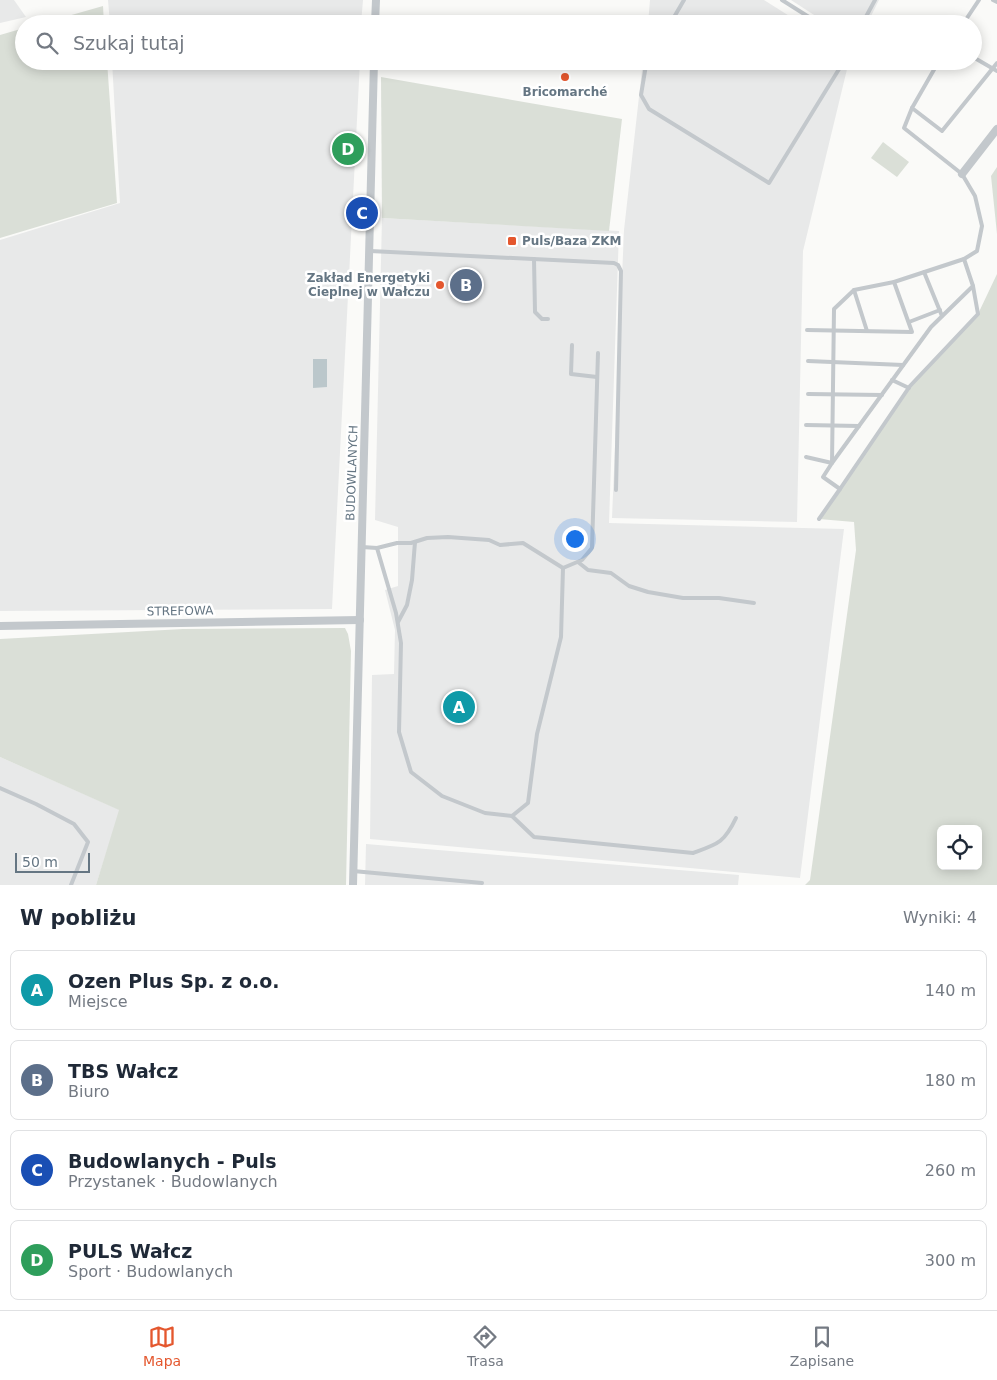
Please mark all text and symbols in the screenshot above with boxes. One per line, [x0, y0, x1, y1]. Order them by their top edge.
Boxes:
search box [15, 15, 982, 70]
icon: search [33, 29, 61, 57]
text: Szukaj tutaj [73, 32, 185, 54]
marker: Bricomarché [559, 71, 571, 83]
place label: Bricomarché [523, 85, 607, 99]
pin: D [332, 130, 364, 168]
pin: C [346, 194, 378, 232]
place label: Puls/Baza ZKM [522, 234, 621, 248]
marker: Puls/Baza ZKM [506, 235, 518, 247]
pin: B [450, 266, 482, 304]
place label: Zakład Energetyki Cieplnej w Wałczu [307, 271, 430, 299]
marker: Zakład Energetyki Cieplnej w Wałczu [434, 279, 446, 291]
street label: BUDOWLANYCH [343, 425, 361, 521]
your location [562, 526, 588, 552]
street label: STREFOWA [147, 603, 214, 619]
pin: A [443, 688, 475, 726]
map controls [937, 825, 982, 870]
button: locate [937, 825, 982, 870]
scale bar [15, 850, 90, 873]
text: 50 m [22, 854, 58, 870]
text: W pobliżu [20, 906, 137, 930]
text: Wyniki: 4 [903, 908, 977, 927]
text: Ozen Plus Sp. z o.o. [68, 970, 279, 992]
text: A [31, 981, 43, 1000]
text: 140 m [925, 981, 976, 1000]
text: Miejsce [68, 992, 128, 1011]
text: TBS Wałcz [68, 1060, 178, 1082]
text: B [31, 1071, 43, 1090]
text: 180 m [925, 1071, 976, 1090]
text: Biuro [68, 1082, 110, 1101]
text: Budowlanych - Puls [68, 1150, 277, 1172]
text: C [31, 1161, 43, 1180]
text: 260 m [925, 1161, 976, 1180]
text: Przystanek · Budowlanych [68, 1172, 278, 1191]
text: PULS Wałcz [68, 1240, 192, 1262]
text: D [30, 1251, 44, 1270]
text: 300 m [925, 1251, 976, 1270]
text: Sport · Budowlanych [68, 1262, 233, 1281]
tab: Mapa [143, 1323, 181, 1369]
tab: Trasa [467, 1323, 504, 1369]
tab: Zapisane [790, 1323, 854, 1369]

